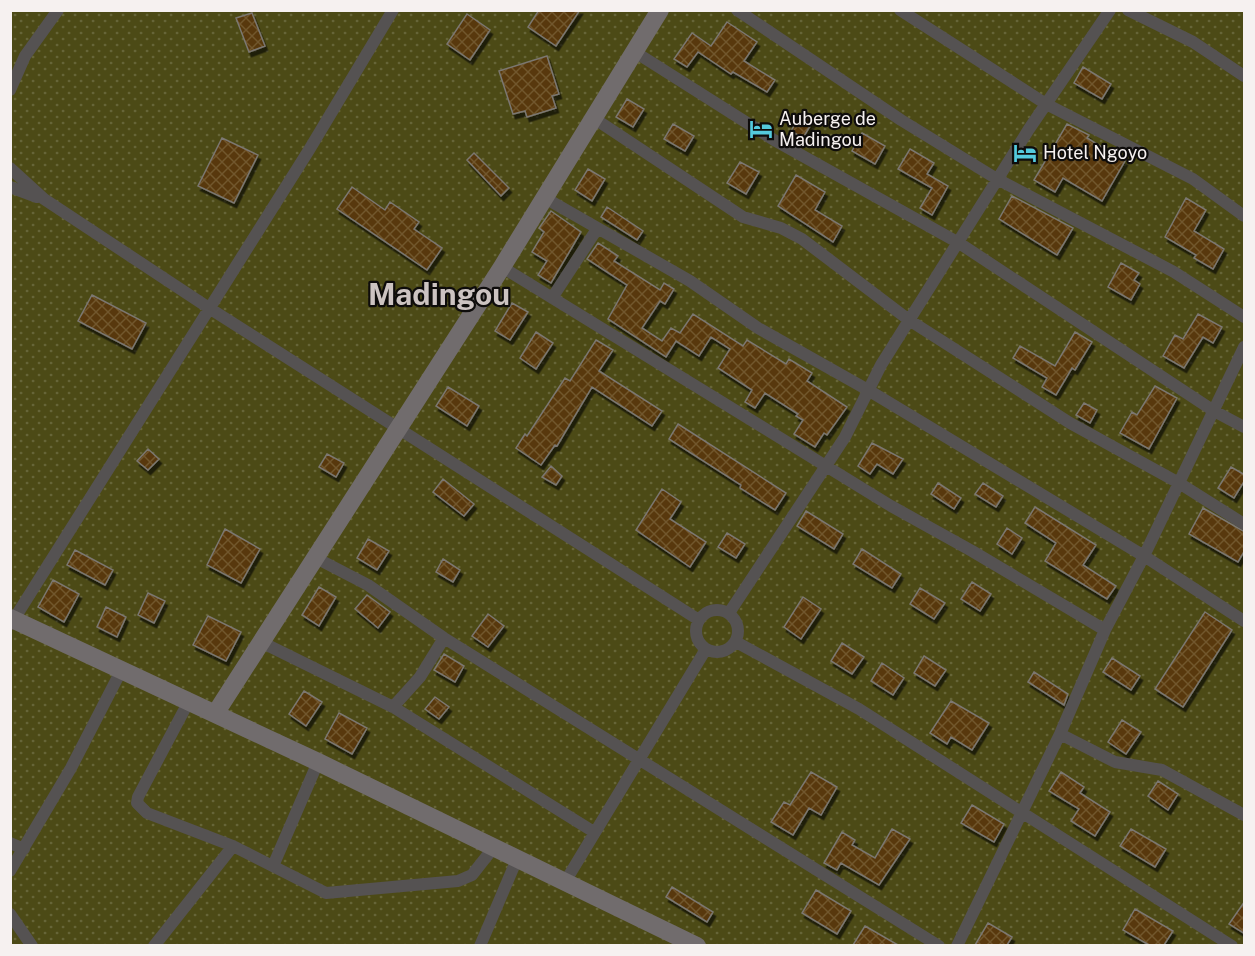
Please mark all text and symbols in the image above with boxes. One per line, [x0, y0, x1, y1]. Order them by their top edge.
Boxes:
place label: Auberge de Madingou [779, 108, 876, 150]
hotel icon: Auberge de Madingou [748, 116, 774, 142]
hotel icon: Hotel Ngoyo [1012, 140, 1038, 166]
place label: Hotel Ngoyo [1043, 142, 1147, 163]
district label: Madingou [368, 276, 510, 312]

